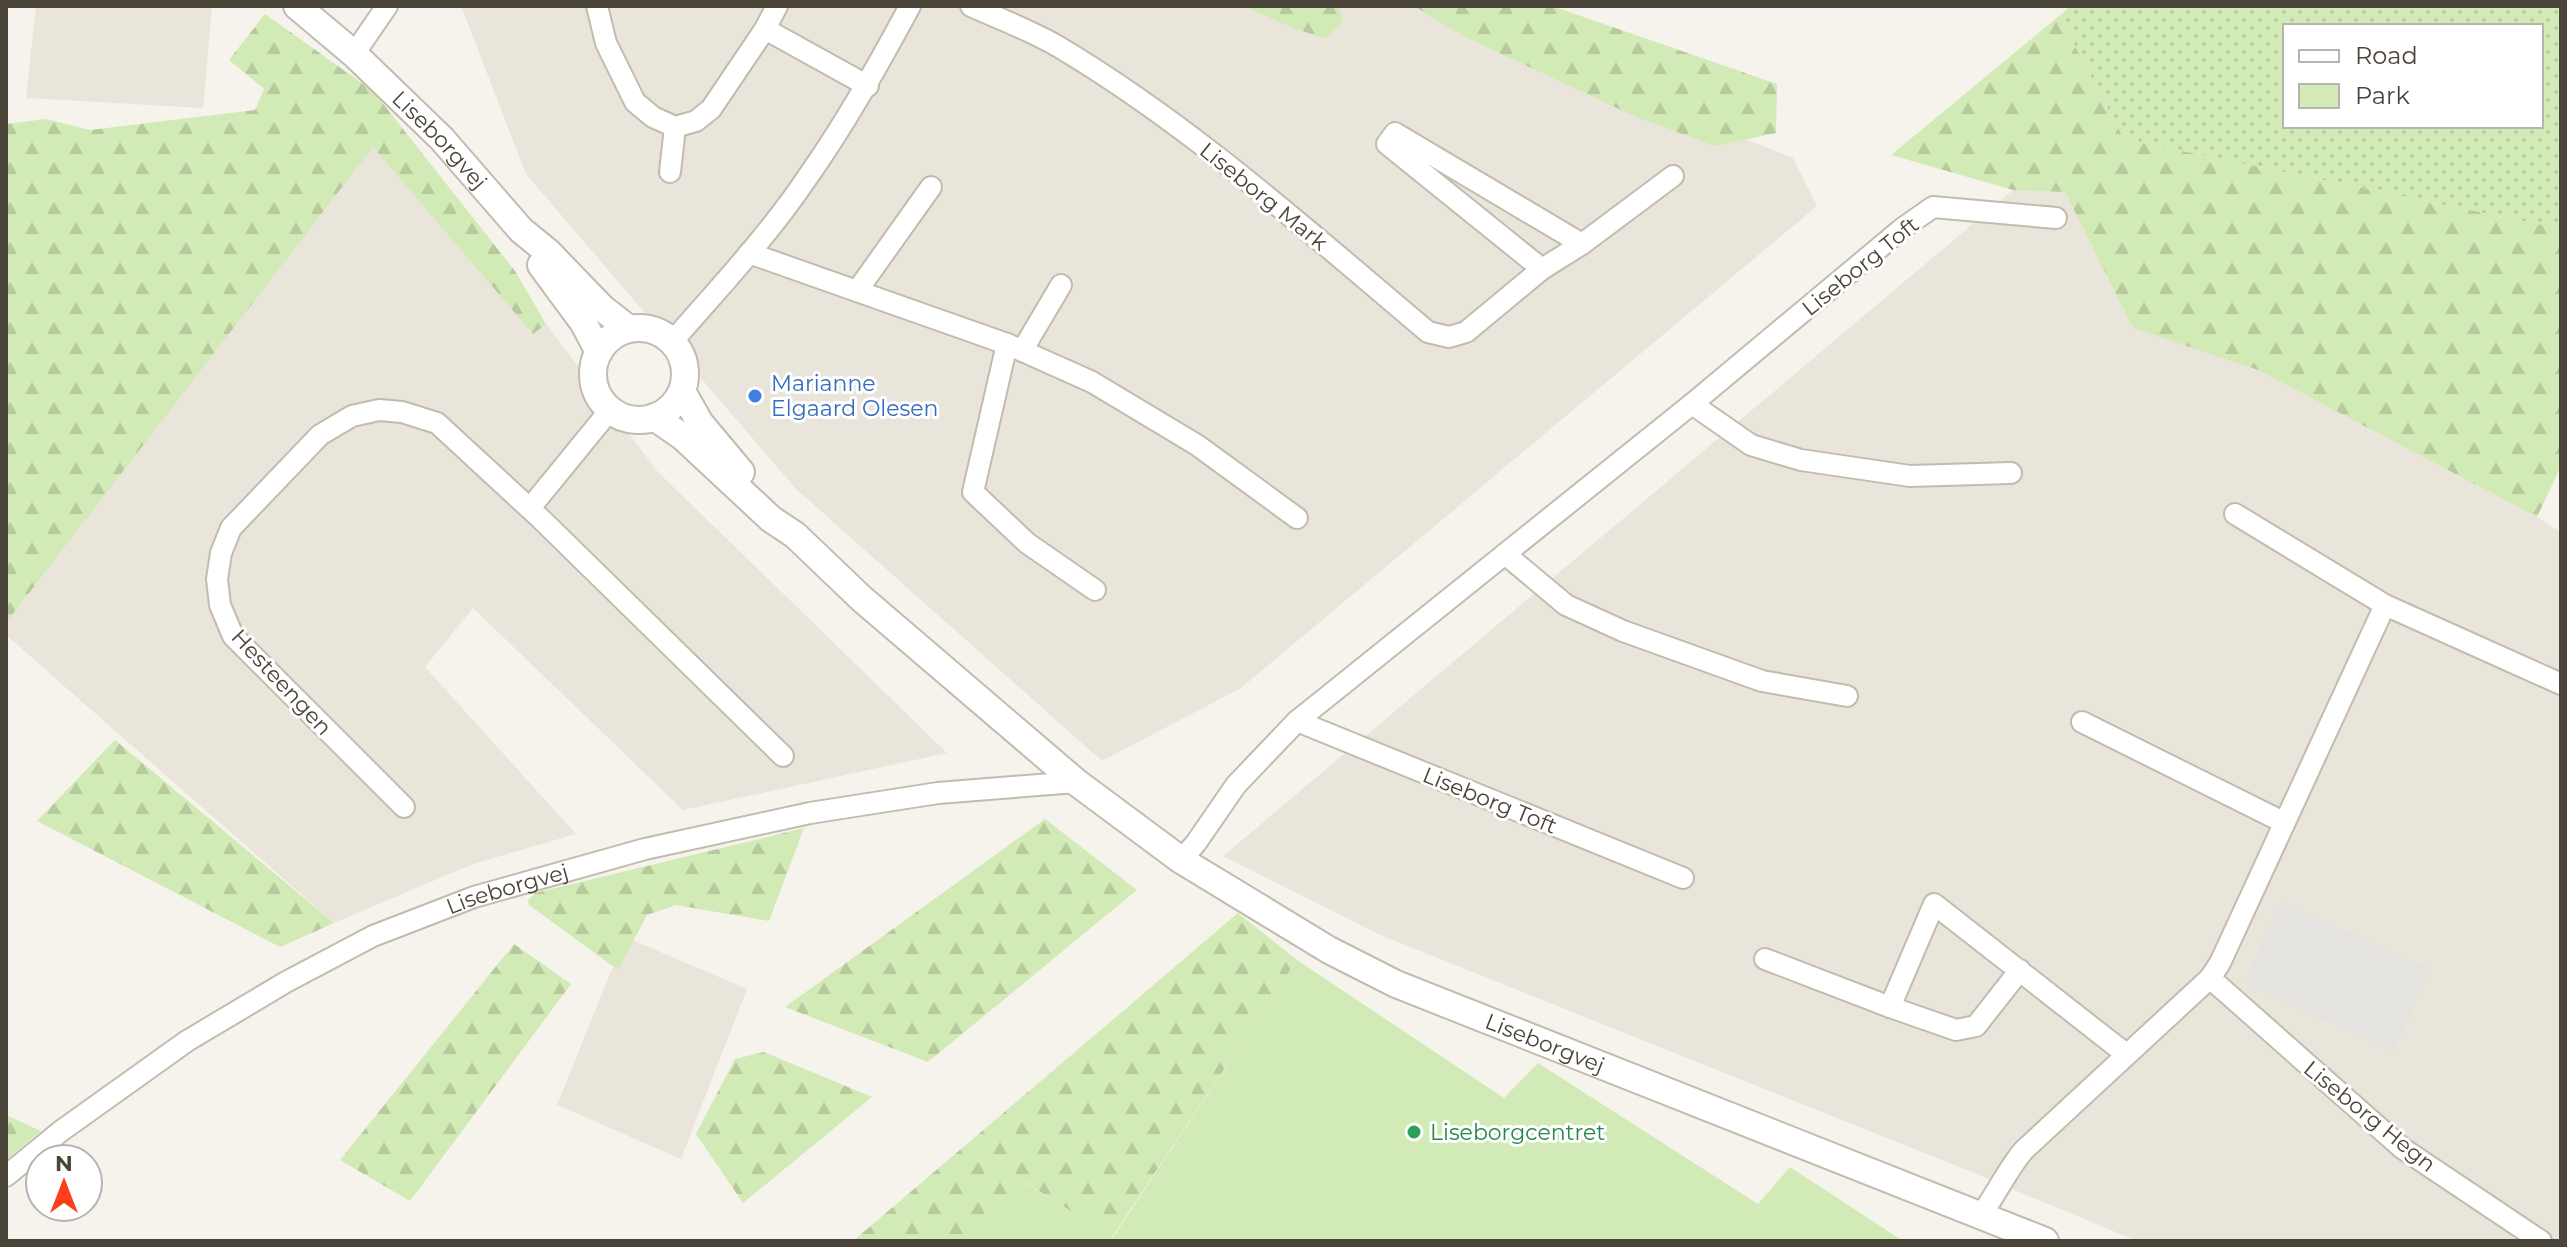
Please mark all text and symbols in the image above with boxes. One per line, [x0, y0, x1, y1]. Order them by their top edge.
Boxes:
legend [2283, 24, 2543, 128]
text: Road [2355, 41, 2418, 70]
text: Park [2355, 81, 2410, 110]
street label: Liseborgvej [386, 85, 493, 195]
street label: Liseborg Mark [1194, 137, 1334, 257]
street label: Liseborg Toft [1796, 211, 1924, 322]
place label: Marianne Elgaard Olesen [771, 370, 938, 422]
marker: Marianne Elgaard Olesen [746, 387, 764, 405]
street label: Hesteengen [226, 624, 338, 741]
street label: Liseborg Toft [1419, 761, 1561, 840]
street label: Liseborgvej [442, 858, 571, 920]
street label: Liseborgvej [1481, 1008, 1608, 1079]
street label: Liseborg Hegn [2298, 1055, 2441, 1178]
place label: Liseborgcentret [1430, 1119, 1605, 1146]
marker: Liseborgcentret [1405, 1123, 1423, 1141]
north arrow [24, 1143, 104, 1223]
text: N [55, 1150, 73, 1177]

